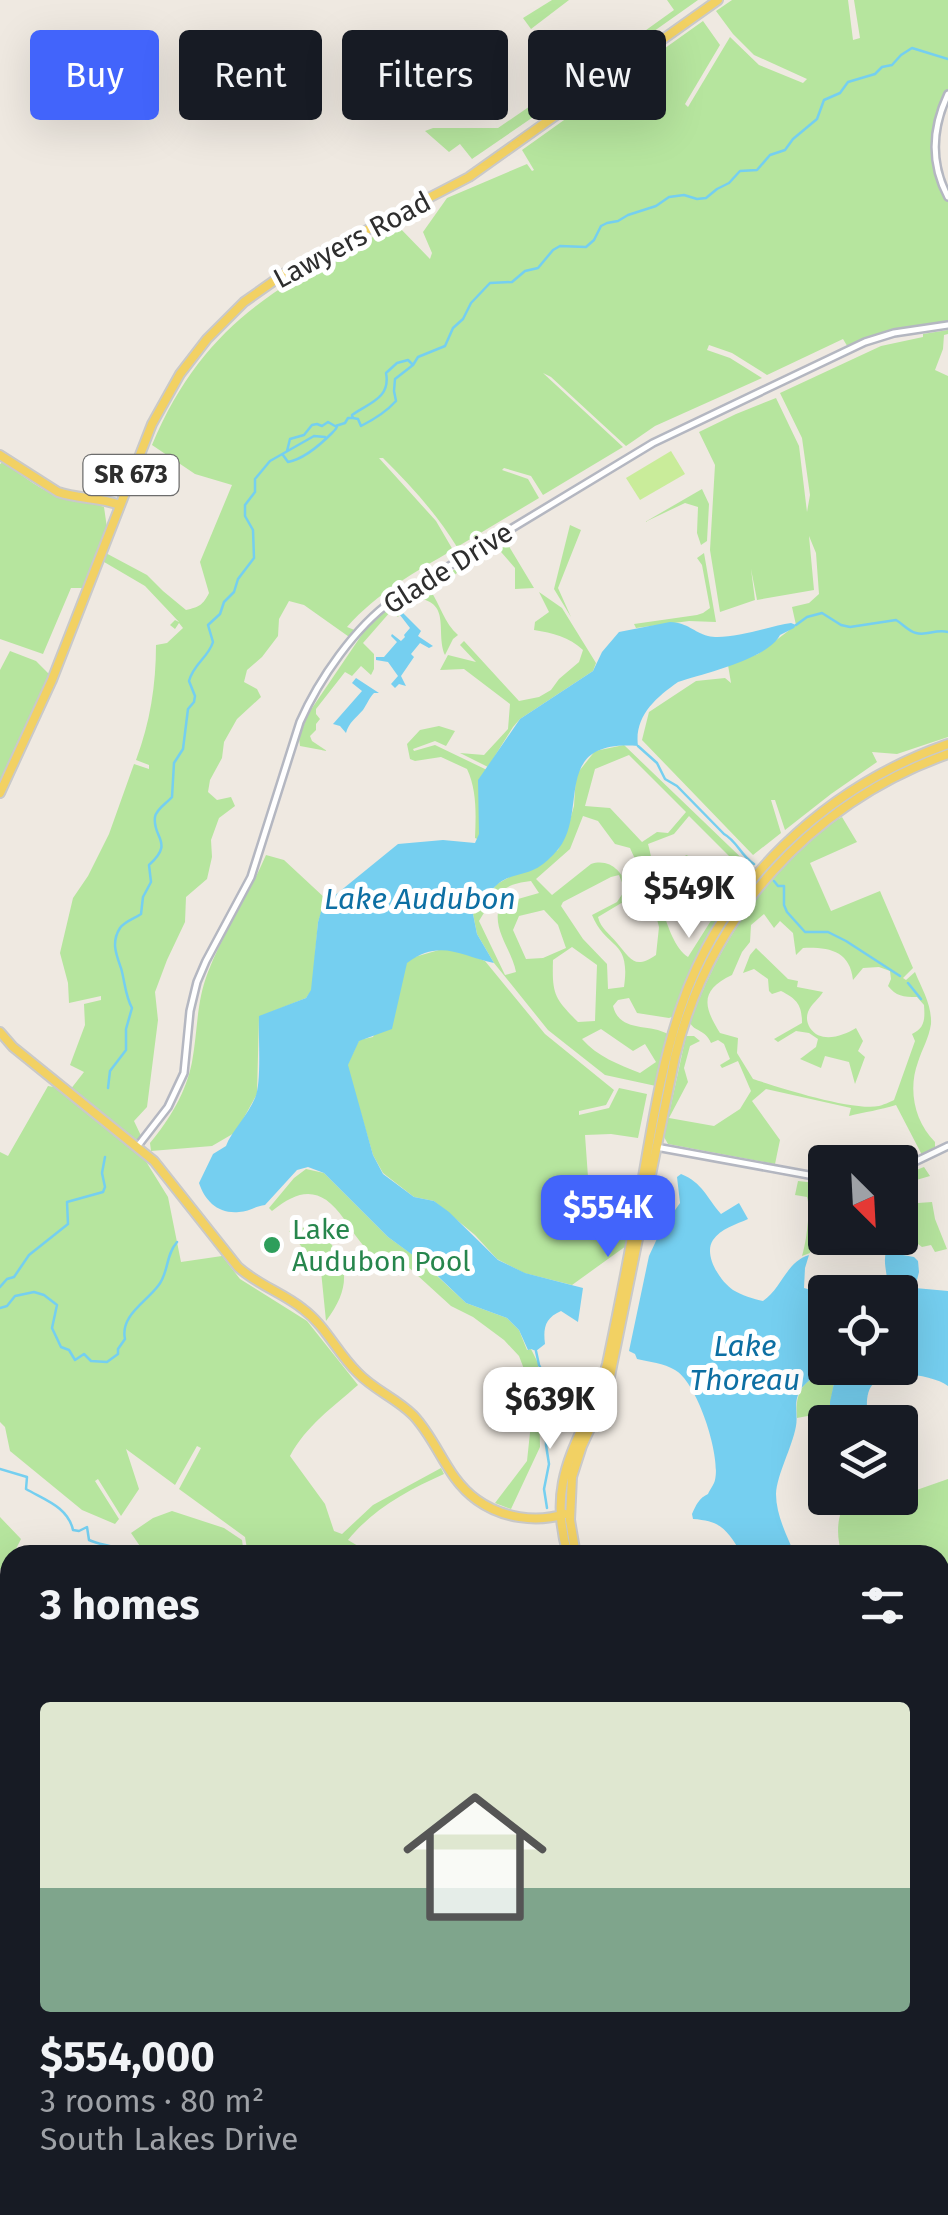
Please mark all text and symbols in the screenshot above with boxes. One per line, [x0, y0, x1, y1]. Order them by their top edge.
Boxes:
chip: Buy [30, 30, 159, 120]
chip: Rent [179, 30, 322, 120]
chip: Filters [342, 30, 508, 120]
chip: New [528, 30, 666, 120]
street label: Lawyers Road [268, 185, 436, 295]
road number: SR 673 [84, 455, 178, 495]
street label: Glade Drive [377, 515, 519, 621]
pin: $549K [619, 856, 759, 941]
text: $549K [644, 869, 734, 907]
water label: Lake Audubon [324, 881, 516, 917]
north arrow [808, 1145, 918, 1255]
map controls [808, 1145, 918, 1515]
pin: $554K [538, 1175, 678, 1260]
text: $554K [563, 1188, 653, 1226]
place label: Lake Audubon Pool [292, 1213, 471, 1278]
marker: Lake Audubon Pool [261, 1234, 283, 1256]
button: locate [808, 1275, 918, 1385]
water label: Lake Thoreau [690, 1328, 800, 1398]
pin: $639K [480, 1367, 620, 1452]
text: $639K [505, 1380, 595, 1418]
button: layers [808, 1405, 918, 1515]
icon: filters [855, 1578, 910, 1633]
text: 3 homes [40, 1580, 200, 1630]
icon: home [385, 1767, 565, 1947]
text: $554,000 [40, 2032, 215, 2082]
text: 3 rooms · 80 m² [40, 2082, 264, 2120]
text: South Lakes Drive [40, 2120, 299, 2158]

